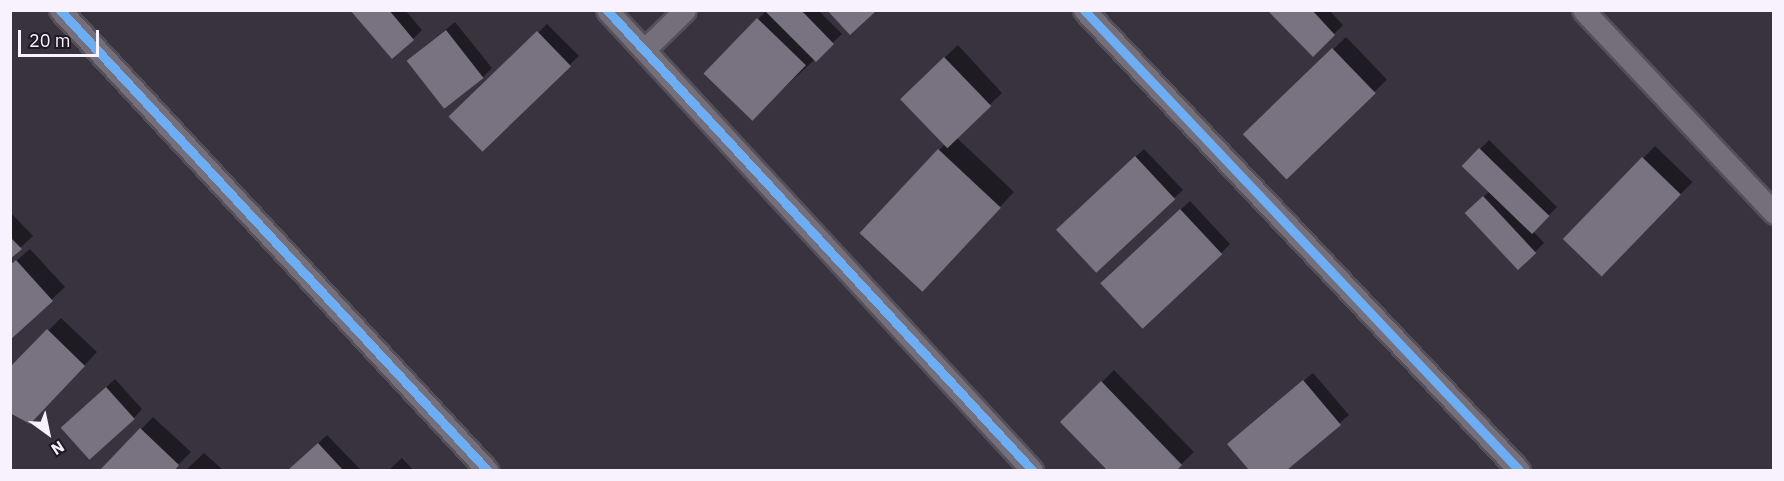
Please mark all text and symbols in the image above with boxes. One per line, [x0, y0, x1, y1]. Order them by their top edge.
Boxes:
scale bar [21, 18, 102, 56]
text: 20 m [29, 29, 71, 52]
north arrow [18, 403, 78, 463]
text: N [47, 437, 68, 460]

